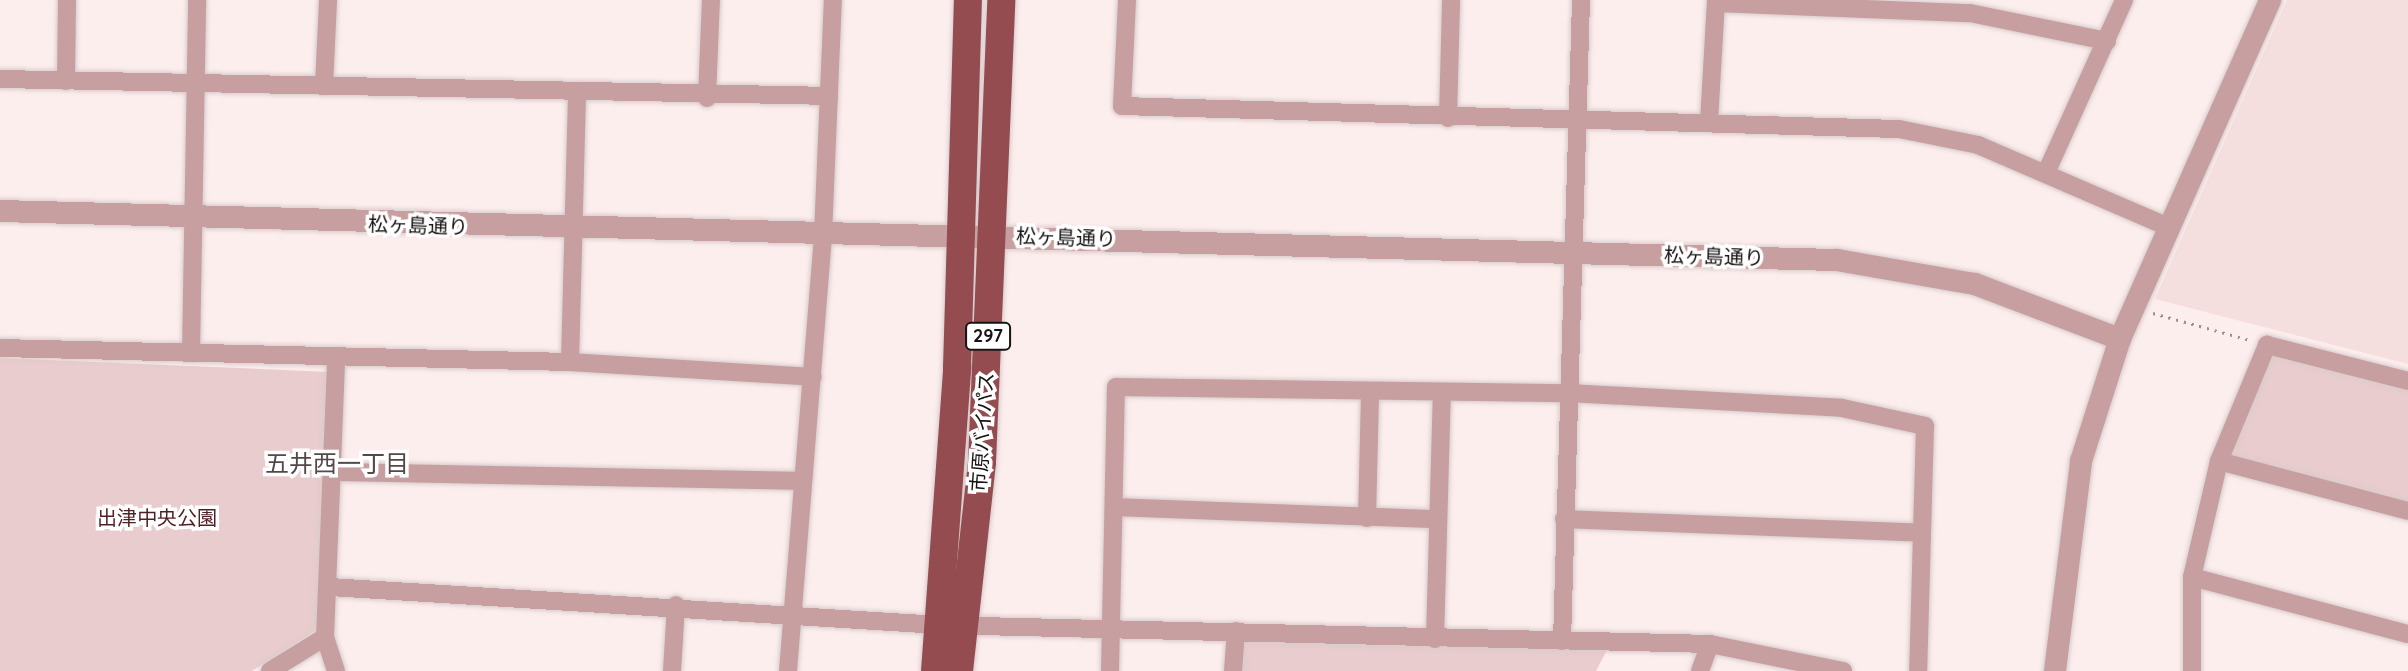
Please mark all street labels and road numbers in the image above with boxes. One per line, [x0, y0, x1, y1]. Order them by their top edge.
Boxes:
street label: 松ヶ島通り [368, 211, 468, 239]
street label: 松ヶ島通り [1016, 223, 1116, 251]
street label: 松ヶ島通り [1664, 242, 1764, 270]
road number: 297 [964, 322, 1012, 350]
street label: 市原バイパス [966, 371, 998, 493]

